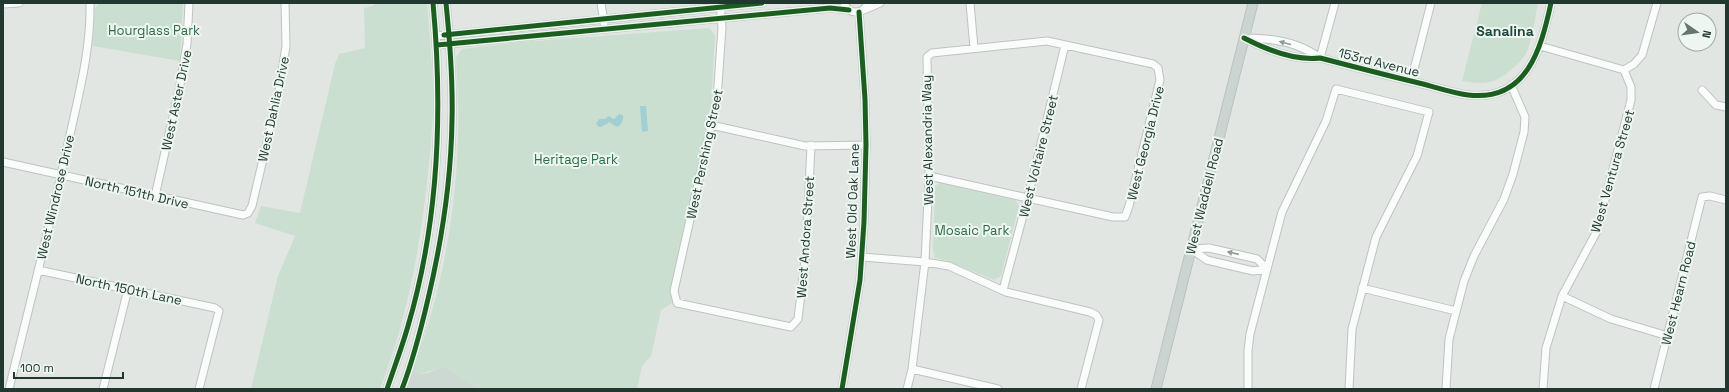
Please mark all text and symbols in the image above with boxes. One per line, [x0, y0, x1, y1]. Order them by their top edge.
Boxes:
north arrow [1677, 12, 1717, 52]
park label: Hourglass Park [108, 22, 200, 39]
district label: Sanalina [1476, 22, 1534, 40]
text: N [1699, 29, 1714, 39]
one-way arrow [1279, 40, 1291, 46]
street label: 153rd Avenue [1336, 44, 1421, 81]
street label: West Aster Drive [158, 48, 195, 152]
street label: West Dahlia Drive [254, 55, 293, 163]
street label: West Alexandria Way [918, 75, 937, 205]
street label: West Georgia Drive [1123, 84, 1168, 202]
street label: West Pershing Street [682, 88, 727, 221]
street label: West Voltaire Street [1015, 93, 1062, 219]
street label: West Ventura Street [1587, 108, 1638, 234]
street label: West Windrose Drive [33, 133, 78, 261]
street label: West Waddell Road [1182, 136, 1227, 256]
street label: West Old Oak Lane [842, 143, 863, 259]
park label: Heritage Park [534, 151, 618, 168]
street label: North 151th Drive [83, 172, 190, 213]
street label: West Andora Street [793, 175, 818, 299]
park label: Mosaic Park [935, 222, 1009, 239]
street label: West Hearn Road [1657, 239, 1700, 347]
one-way arrow [1226, 250, 1239, 256]
street label: North 150th Lane [74, 270, 183, 309]
scale bar [14, 354, 123, 380]
text: 100 m [20, 360, 54, 376]

